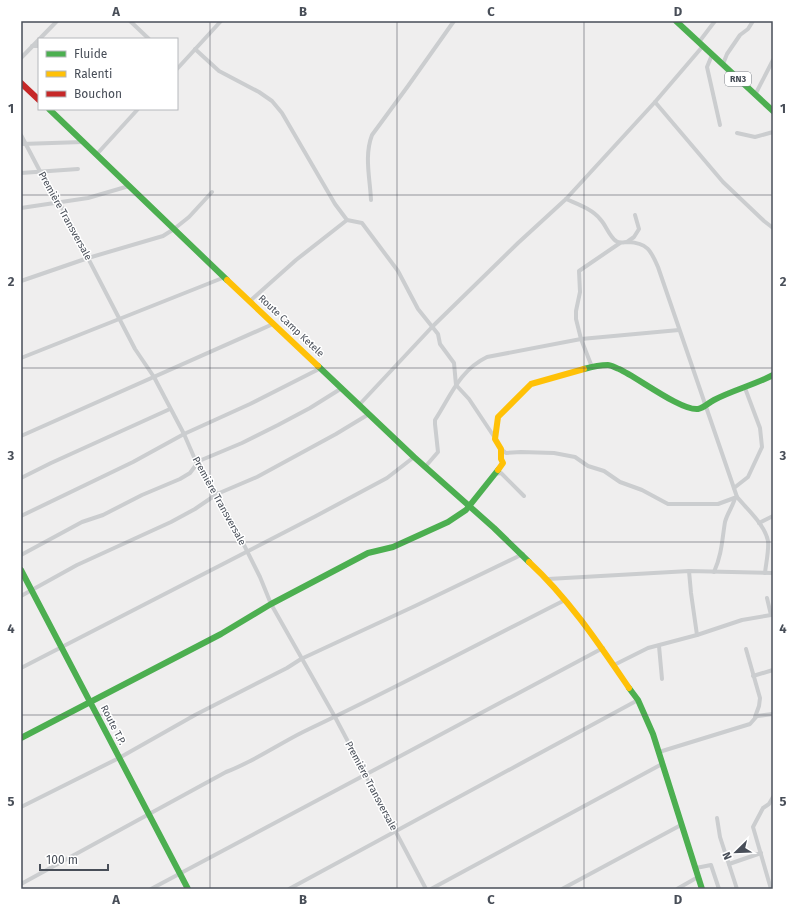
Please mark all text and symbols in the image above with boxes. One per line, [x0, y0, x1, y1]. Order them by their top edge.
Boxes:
text: A [111, 4, 120, 19]
text: B [299, 4, 307, 19]
text: C [487, 4, 495, 19]
text: D [674, 4, 683, 19]
legend [38, 38, 178, 110]
text: Fluide [74, 47, 107, 61]
text: Ralenti [74, 67, 112, 81]
road number: RN3 [725, 72, 751, 86]
text: Bouchon [74, 87, 122, 101]
text: 1 [8, 101, 14, 116]
text: 1 [780, 101, 786, 116]
street label: Première Transversale [36, 170, 94, 262]
text: 2 [8, 274, 15, 289]
text: 2 [780, 274, 787, 289]
street label: Route Camp Ketele [256, 292, 326, 360]
text: 3 [7, 448, 15, 463]
text: 3 [779, 448, 787, 463]
street label: Première Transversale [190, 455, 248, 547]
text: 4 [7, 621, 15, 636]
text: 4 [779, 621, 787, 636]
street label: Route T.P. [98, 703, 128, 747]
street label: Première Transversale [342, 739, 400, 833]
text: 5 [8, 794, 15, 809]
text: 5 [780, 794, 787, 809]
north arrow [716, 832, 756, 872]
scale bar [40, 846, 108, 872]
text: N [720, 850, 735, 862]
text: 100 m [46, 853, 78, 867]
text: A [111, 892, 120, 907]
text: B [299, 892, 307, 907]
text: C [487, 892, 495, 907]
text: D [674, 892, 683, 907]

